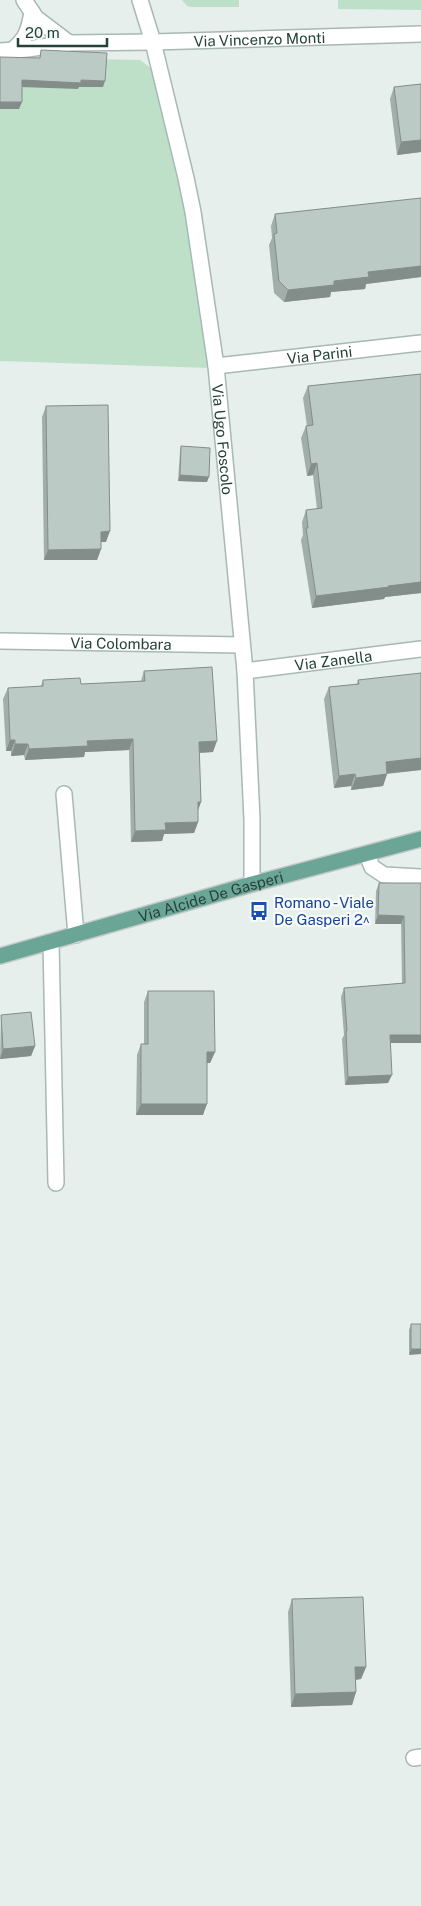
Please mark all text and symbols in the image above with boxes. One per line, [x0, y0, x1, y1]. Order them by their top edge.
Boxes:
scale bar [18, 15, 106, 47]
text: 20 m [25, 24, 60, 41]
street label: Via Vincenzo Monti [193, 28, 326, 49]
street label: Via Parini [286, 342, 353, 367]
street label: Via Ugo Foscolo [209, 383, 237, 495]
street label: Via Colombara [70, 634, 172, 652]
street label: Via Zanella [294, 647, 373, 673]
street label: Via Alcide De Gasperi [136, 868, 285, 925]
place label: Romano - Viale De Gasperi 2^ [274, 894, 374, 928]
bus stop icon: Romano - Viale De Gasperi 2^ [248, 900, 270, 922]

